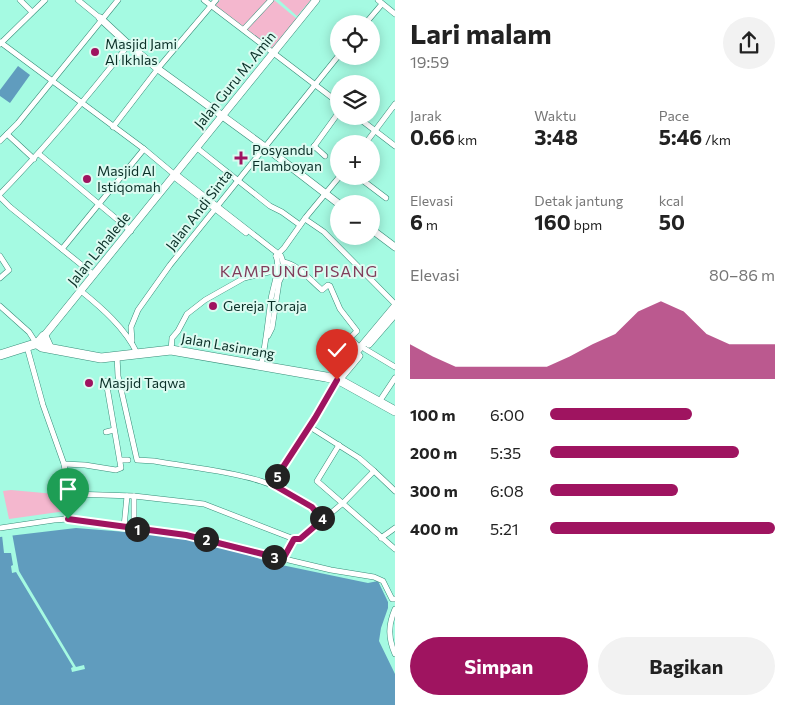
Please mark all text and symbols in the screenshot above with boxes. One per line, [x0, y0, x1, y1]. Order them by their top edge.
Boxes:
map controls [330, 15, 380, 245]
button: locate [330, 15, 380, 65]
text: Lari malam [410, 16, 552, 50]
button: share [723, 17, 775, 69]
street label: Jalan Guru M. Amin [190, 28, 279, 132]
place label: Masjid Jami Al Ikhlas [105, 35, 177, 68]
marker: Masjid Jami Al Ikhlas [89, 46, 101, 58]
text: 19:59 [410, 52, 449, 71]
button: layers [330, 75, 380, 125]
text: Jarak [410, 107, 442, 124]
text: Waktu [534, 107, 576, 124]
text: Pace [659, 107, 689, 124]
text: 0.66 [410, 124, 455, 149]
text: 3:48 [534, 124, 578, 149]
text: 5:46 [659, 124, 702, 149]
text: km [455, 131, 477, 148]
text: /km [702, 131, 731, 148]
button: + [330, 135, 380, 185]
place label: Posyandu Flamboyan [252, 141, 322, 174]
marker: Posyandu Flamboyan [234, 151, 248, 165]
place label: Masjid Al Istiqomah [97, 162, 161, 195]
street label: Jalan Andi Sinta [162, 166, 235, 254]
marker: Masjid Al Istiqomah [81, 173, 93, 185]
text: Elevasi [410, 192, 453, 209]
text: Detak jantung [534, 192, 623, 209]
text: kcal [659, 192, 684, 209]
button: − [330, 195, 380, 245]
street label: Jalan Lahalede [64, 208, 134, 289]
text: 6 [410, 209, 423, 234]
text: 160 [534, 209, 571, 234]
text: 50 [659, 209, 685, 234]
text: m [423, 216, 438, 233]
text: bpm [571, 216, 602, 233]
district label: KAMPUNG PISANG [220, 261, 378, 280]
text: Elevasi [410, 265, 460, 284]
text: 80–86 m [709, 265, 775, 284]
place label: Gereja Toraja [223, 297, 307, 314]
marker: Gereja Toraja [207, 300, 219, 312]
street label: Jalan Lasinrang [180, 329, 277, 362]
pin [316, 329, 358, 380]
icon: check [323, 336, 351, 364]
place label: Masjid Taqwa [99, 374, 186, 391]
marker: Masjid Taqwa [83, 377, 95, 389]
text: 100 m [410, 405, 456, 424]
text: 6:00 [490, 405, 524, 424]
text: 200 m [410, 443, 457, 462]
text: 5:35 [490, 443, 521, 462]
pin: 5 [264, 464, 290, 488]
pin [47, 468, 89, 519]
text: 5 [273, 468, 282, 485]
icon: arrive [54, 475, 82, 503]
text: 300 m [410, 481, 458, 500]
text: 6:08 [490, 481, 524, 500]
pin: 4 [310, 506, 334, 530]
text: 4 [318, 510, 327, 527]
pin: 1 [124, 516, 150, 542]
text: 400 m [410, 519, 458, 538]
text: 5:21 [490, 519, 519, 538]
text: 1 [134, 521, 141, 538]
pin: 2 [194, 526, 218, 552]
text: 2 [203, 531, 210, 548]
pin: 3 [262, 544, 286, 570]
text: 3 [270, 549, 279, 566]
button: Simpan [410, 637, 588, 695]
button: Bagikan [598, 637, 775, 695]

